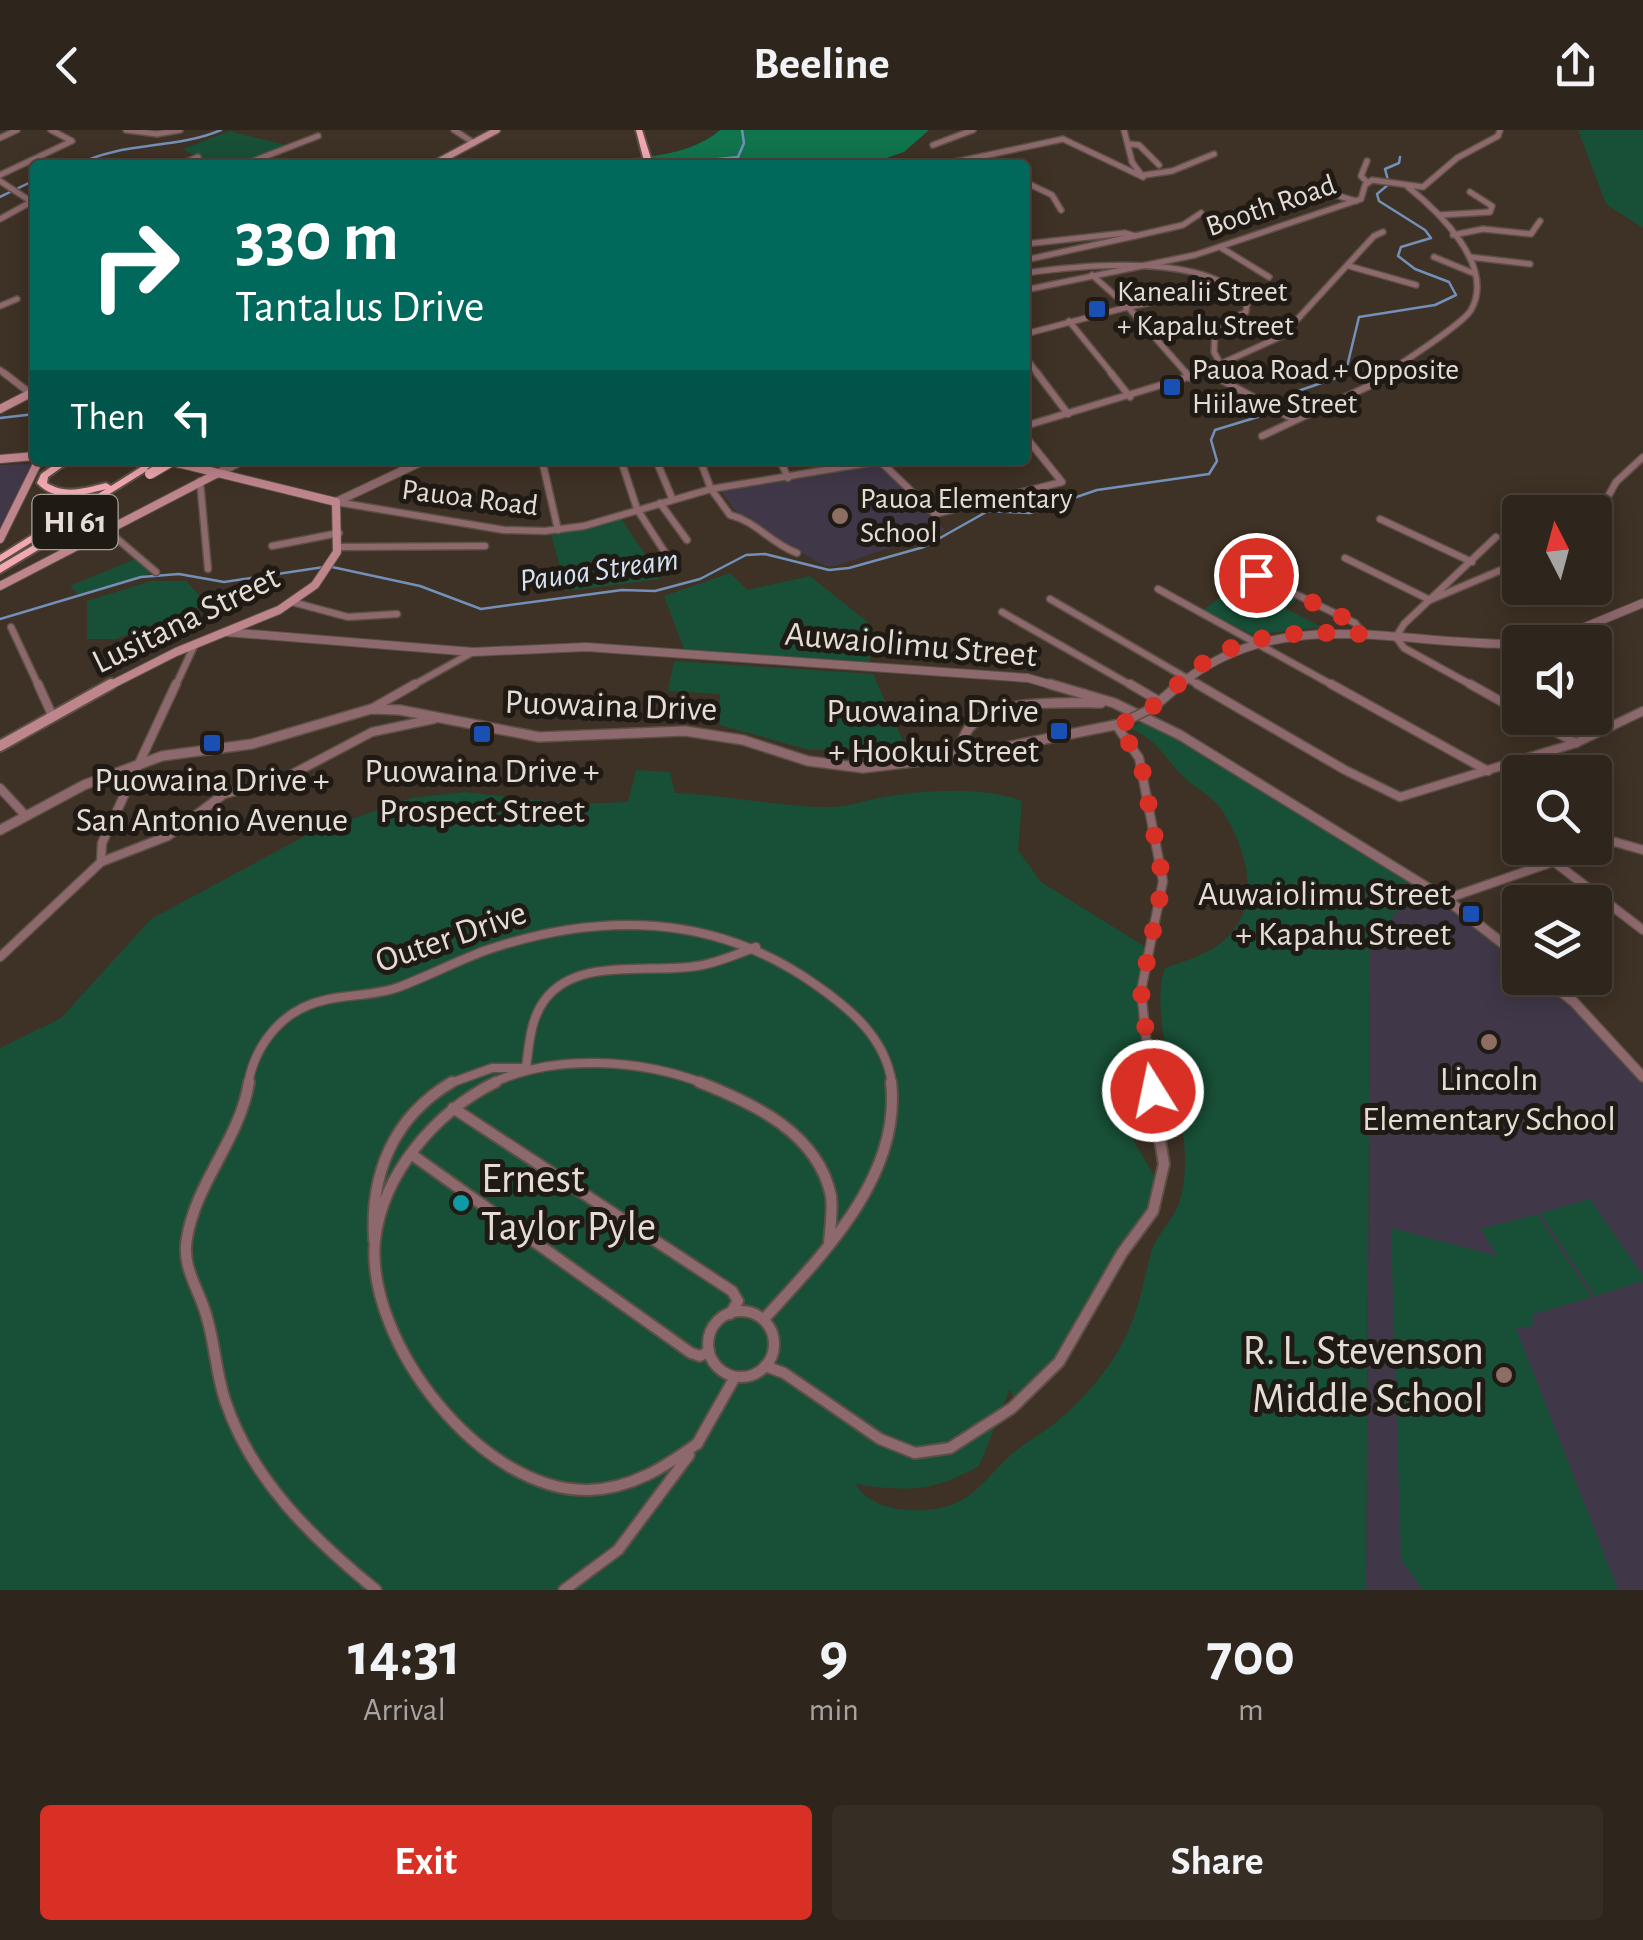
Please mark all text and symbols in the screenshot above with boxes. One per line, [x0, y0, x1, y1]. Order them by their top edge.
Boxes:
icon: back [40, 38, 95, 93]
icon: share [1548, 38, 1603, 93]
text: Beeline [753, 42, 890, 87]
street label: Booth Road [1202, 170, 1340, 242]
icon: right [70, 200, 200, 330]
text: 330 m [235, 203, 399, 273]
place label: Kanealii Street + Kapalu Street [1117, 277, 1294, 341]
text: Tantalus Drive [235, 285, 485, 330]
marker: Kanealii Street + Kapalu Street [1086, 298, 1108, 320]
place label: Pauoa Road + Opposite Hiilawe Street [1192, 355, 1459, 419]
marker: Pauoa Road + Opposite Hiilawe Street [1161, 376, 1183, 398]
icon: left [165, 390, 220, 445]
text: Then [70, 399, 145, 437]
street label: Pauoa Road [400, 475, 540, 521]
place label: Pauoa Elementary School [860, 484, 1073, 548]
road number: HI 61 [32, 495, 118, 549]
north arrow [1502, 495, 1612, 605]
map controls [1502, 495, 1612, 995]
marker: Pauoa Elementary School [829, 505, 851, 527]
pin [1214, 533, 1299, 618]
water label: Pauoa Stream [517, 543, 681, 597]
icon: arrive [1229, 548, 1284, 603]
street label: Lusitana Street [87, 560, 285, 680]
street label: Auwaiolimu Street [783, 617, 1039, 673]
button: sound [1502, 625, 1612, 735]
street label: Puowaina Drive [504, 685, 718, 727]
place label: Puowaina Drive + Hookui Street [826, 694, 1039, 769]
marker: Puowaina Drive + Hookui Street [1048, 720, 1070, 742]
marker: Puowaina Drive + Prospect Street [471, 723, 493, 745]
marker: Puowaina Drive + San Antonio Avenue [201, 732, 223, 754]
place label: Puowaina Drive + Prospect Street [364, 754, 600, 829]
button: search [1502, 755, 1612, 865]
place label: Puowaina Drive + San Antonio Avenue [76, 763, 348, 838]
place label: Auwaiolimu Street + Kapahu Street [1198, 877, 1451, 952]
button: layers [1502, 885, 1612, 995]
street label: Outer Drive [371, 895, 531, 979]
marker: Auwaiolimu Street + Kapahu Street [1460, 903, 1482, 925]
marker: Lincoln Elementary School [1478, 1031, 1500, 1053]
position arrow [1101, 1039, 1205, 1143]
place label: Lincoln Elementary School [1362, 1062, 1616, 1137]
place label: Ernest Taylor Pyle [481, 1158, 656, 1248]
marker: Ernest Taylor Pyle [450, 1192, 472, 1214]
place label: R. L. Stevenson Middle School [1243, 1330, 1484, 1420]
marker: R. L. Stevenson Middle School [1493, 1364, 1515, 1386]
text: 14:31 [348, 1626, 461, 1686]
text: 9 [819, 1626, 848, 1686]
text: 700 [1207, 1626, 1295, 1686]
text: Arrival [363, 1694, 446, 1726]
text: min [809, 1694, 859, 1726]
text: m [1238, 1694, 1264, 1726]
button: Exit [40, 1805, 812, 1920]
button: Share [832, 1805, 1603, 1920]

